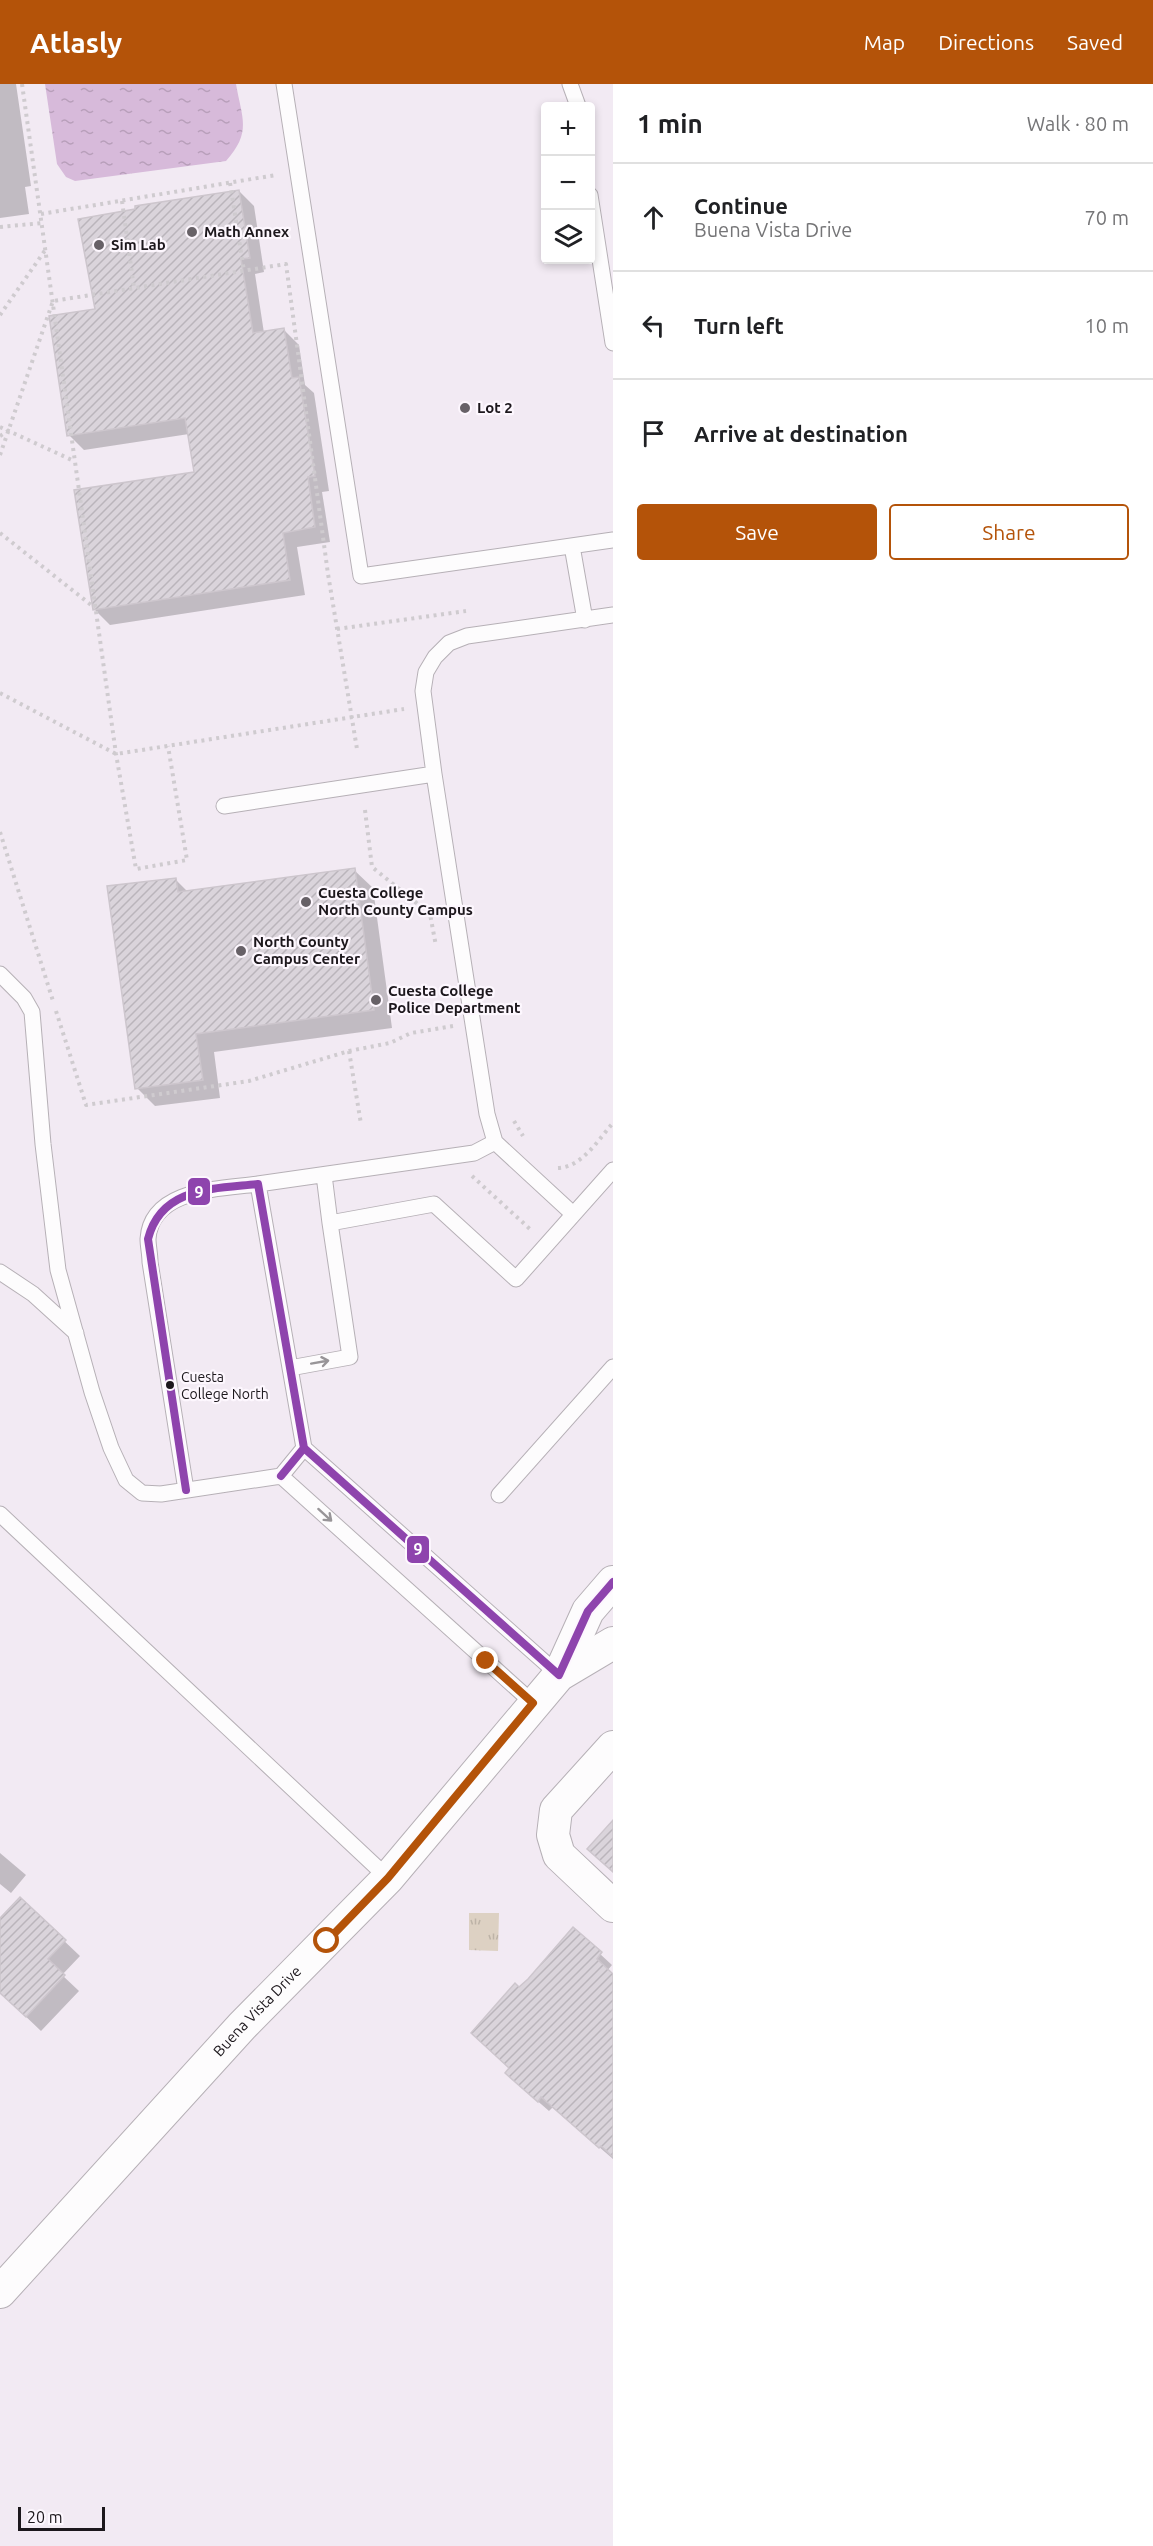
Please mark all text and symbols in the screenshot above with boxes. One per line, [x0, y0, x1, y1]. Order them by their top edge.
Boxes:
text: Atlasly [30, 27, 122, 58]
text: Map [864, 30, 905, 54]
text: Directions [938, 30, 1034, 54]
text: Saved [1067, 30, 1123, 54]
map controls [541, 102, 595, 264]
button: + [541, 102, 595, 156]
text: 1 min [637, 109, 703, 138]
text: Walk · 80 m [1027, 112, 1129, 135]
button: − [541, 156, 595, 210]
text: Continue [694, 193, 788, 218]
icon: ahead [637, 201, 670, 234]
text: 70 m [1085, 206, 1129, 229]
button: layers [541, 210, 595, 264]
text: Buena Vista Drive [694, 218, 852, 241]
place label: Math Annex [204, 223, 289, 240]
marker: Math Annex [185, 225, 199, 239]
place label: Sim Lab [111, 236, 166, 253]
marker: Sim Lab [92, 238, 106, 252]
icon: left [637, 309, 670, 342]
text: Turn left [694, 313, 784, 338]
text: 10 m [1085, 314, 1129, 337]
place label: Lot 2 [477, 399, 513, 416]
marker: Lot 2 [458, 401, 472, 415]
icon: arrive [637, 417, 670, 450]
text: Arrive at destination [694, 421, 908, 446]
button: Save [637, 504, 877, 560]
button: Share [889, 504, 1129, 560]
place label: Cuesta College North County Campus [318, 884, 473, 918]
marker: Cuesta College North County Campus [299, 895, 313, 909]
place label: North County Campus Center [253, 933, 361, 967]
marker: North County Campus Center [234, 944, 248, 958]
place label: Cuesta College Police Department [388, 982, 521, 1016]
marker: Cuesta College Police Department [369, 993, 383, 1007]
line badge: 9 [187, 1177, 211, 1206]
text: 9 [194, 1183, 204, 1201]
one-way arrow [310, 1357, 329, 1368]
place label: Cuesta College North [181, 1369, 269, 1402]
marker: Cuesta College North [164, 1379, 176, 1391]
one-way arrow [317, 1508, 332, 1522]
line badge: 9 [406, 1535, 430, 1564]
text: 9 [413, 1540, 423, 1558]
route end [472, 1647, 498, 1673]
route start [313, 1927, 339, 1953]
street label: Buena Vista Drive [210, 1962, 304, 2060]
scale bar [18, 2504, 105, 2532]
text: 20 m [27, 2508, 63, 2526]

